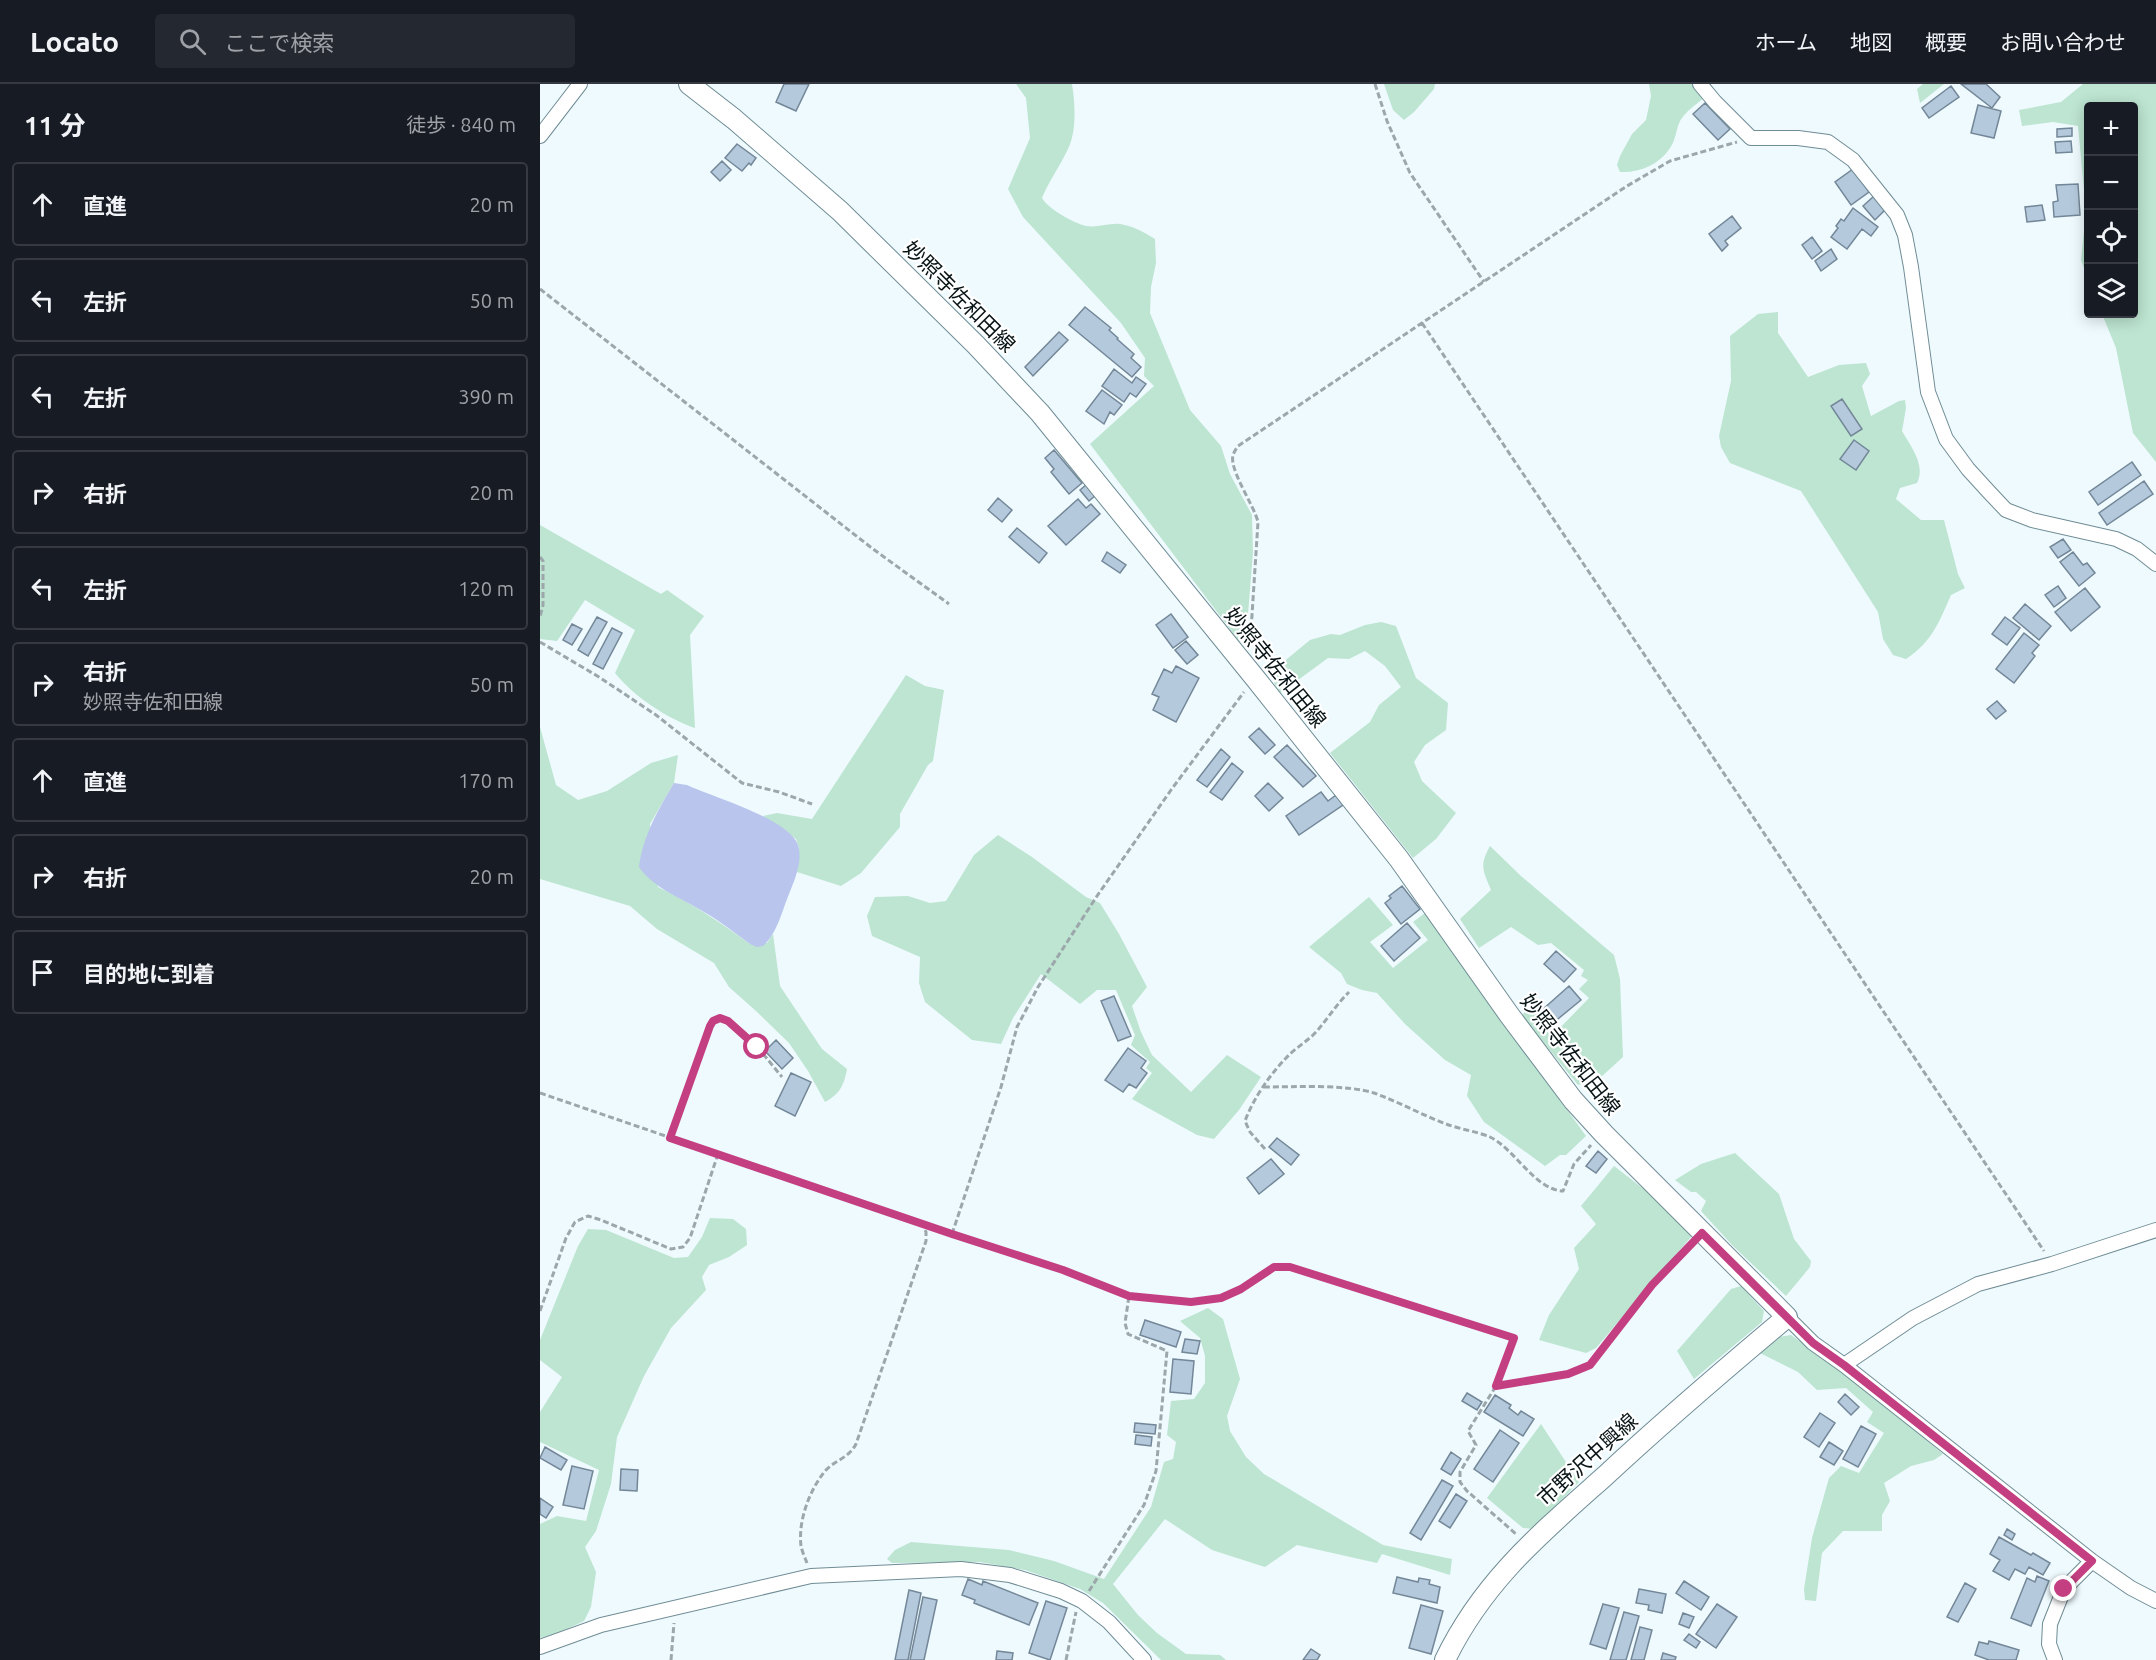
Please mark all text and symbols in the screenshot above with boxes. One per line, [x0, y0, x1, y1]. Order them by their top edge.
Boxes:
search box [155, 14, 575, 68]
icon: search [176, 25, 209, 58]
text: Locato [30, 26, 119, 57]
text: ここで検索 [224, 30, 334, 55]
text: ホーム [1755, 30, 1817, 54]
text: 地図 [1850, 30, 1892, 54]
text: 概要 [1925, 30, 1967, 54]
text: お問い合わせ [2000, 30, 2126, 54]
map controls [2084, 102, 2138, 318]
button: + [2084, 102, 2138, 156]
text: 11 分 [24, 111, 86, 140]
text: 徒歩 · 840 m [406, 113, 516, 136]
button: − [2084, 156, 2138, 210]
icon: ahead [26, 188, 59, 221]
text: 直進 [83, 193, 127, 218]
text: 20 m [470, 193, 514, 216]
button: locate [2084, 210, 2138, 264]
street label: 妙照寺佐和田線 [900, 236, 1020, 356]
button: layers [2084, 264, 2138, 318]
icon: left [26, 284, 59, 317]
text: 左折 [83, 289, 127, 314]
text: 50 m [470, 289, 514, 312]
icon: left [26, 380, 59, 413]
text: 左折 [83, 385, 127, 410]
text: 390 m [458, 385, 514, 408]
icon: right [26, 476, 59, 509]
text: 右折 [83, 481, 127, 506]
text: 20 m [470, 481, 514, 504]
icon: left [26, 572, 59, 605]
text: 左折 [83, 577, 127, 602]
text: 120 m [458, 577, 514, 600]
street label: 妙照寺佐和田線 [1220, 602, 1332, 732]
text: 右折 [83, 659, 127, 684]
icon: right [26, 668, 59, 701]
text: 50 m [470, 673, 514, 696]
text: 妙照寺佐和田線 [83, 690, 223, 713]
icon: ahead [26, 764, 59, 797]
text: 直進 [83, 769, 127, 794]
text: 170 m [458, 769, 514, 792]
icon: right [26, 860, 59, 893]
text: 右折 [83, 865, 127, 890]
text: 20 m [470, 865, 514, 888]
icon: arrive [26, 956, 59, 989]
text: 目的地に到着 [83, 961, 215, 986]
street label: 妙照寺佐和田線 [1516, 989, 1626, 1119]
route start [743, 1033, 769, 1059]
street label: 市野沢中興線 [1532, 1408, 1642, 1510]
route end [2050, 1575, 2076, 1601]

